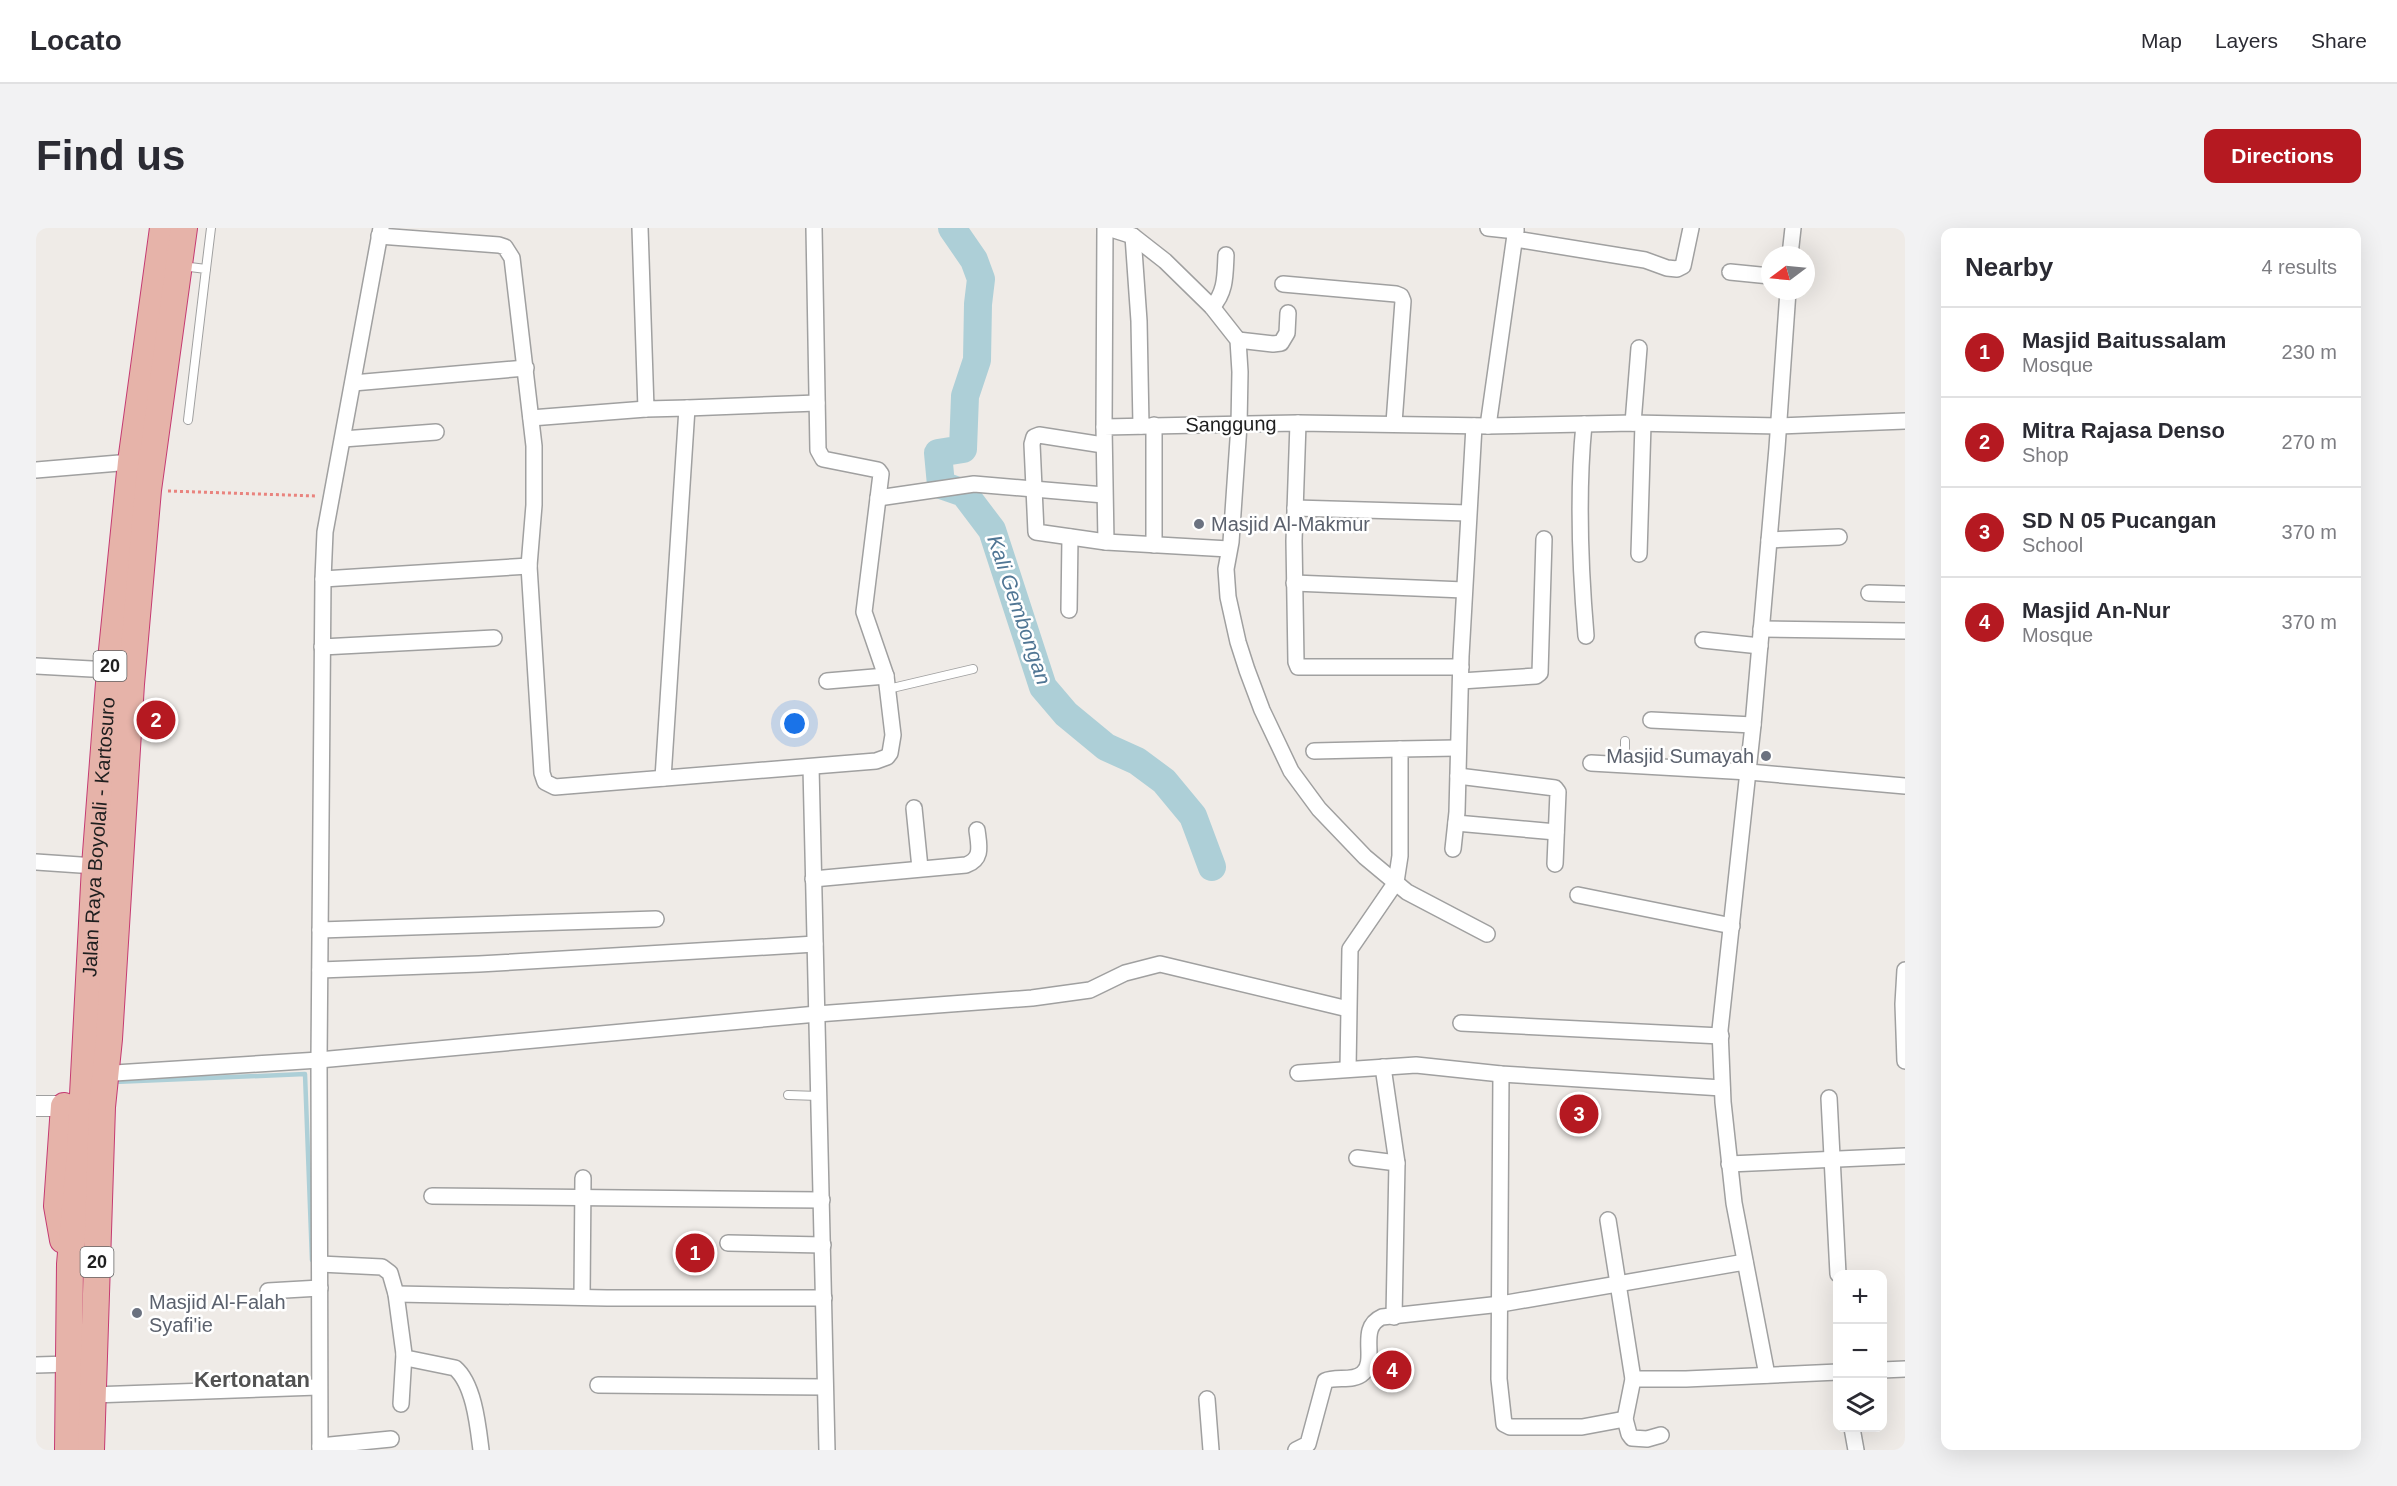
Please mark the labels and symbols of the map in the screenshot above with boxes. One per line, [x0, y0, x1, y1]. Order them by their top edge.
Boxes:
north arrow [1761, 246, 1815, 300]
street label: Sanggung [1185, 412, 1277, 436]
place label: Masjid Al-Makmur [1211, 513, 1370, 535]
marker: Masjid Al-Makmur [1192, 517, 1206, 531]
water label: Kali Gembongan [983, 532, 1056, 688]
road number: 20 [94, 651, 126, 681]
street label: Jalan Raya Boyolali - Kartosuro [78, 696, 119, 977]
pin: 2 [136, 698, 176, 742]
your location [780, 709, 809, 738]
place label: Masjid Sumayah [1606, 745, 1754, 767]
marker: Masjid Sumayah [1759, 749, 1773, 763]
pin: 3 [1560, 1092, 1598, 1136]
pin: 1 [676, 1230, 714, 1276]
road number: 20 [80, 1247, 114, 1277]
place label: Masjid Al-Falah Syafi'ie [149, 1291, 286, 1336]
marker: Masjid Al-Falah Syafi'ie [130, 1306, 144, 1320]
pin: 4 [1372, 1348, 1412, 1392]
district label: Kertonatan [194, 1367, 310, 1392]

